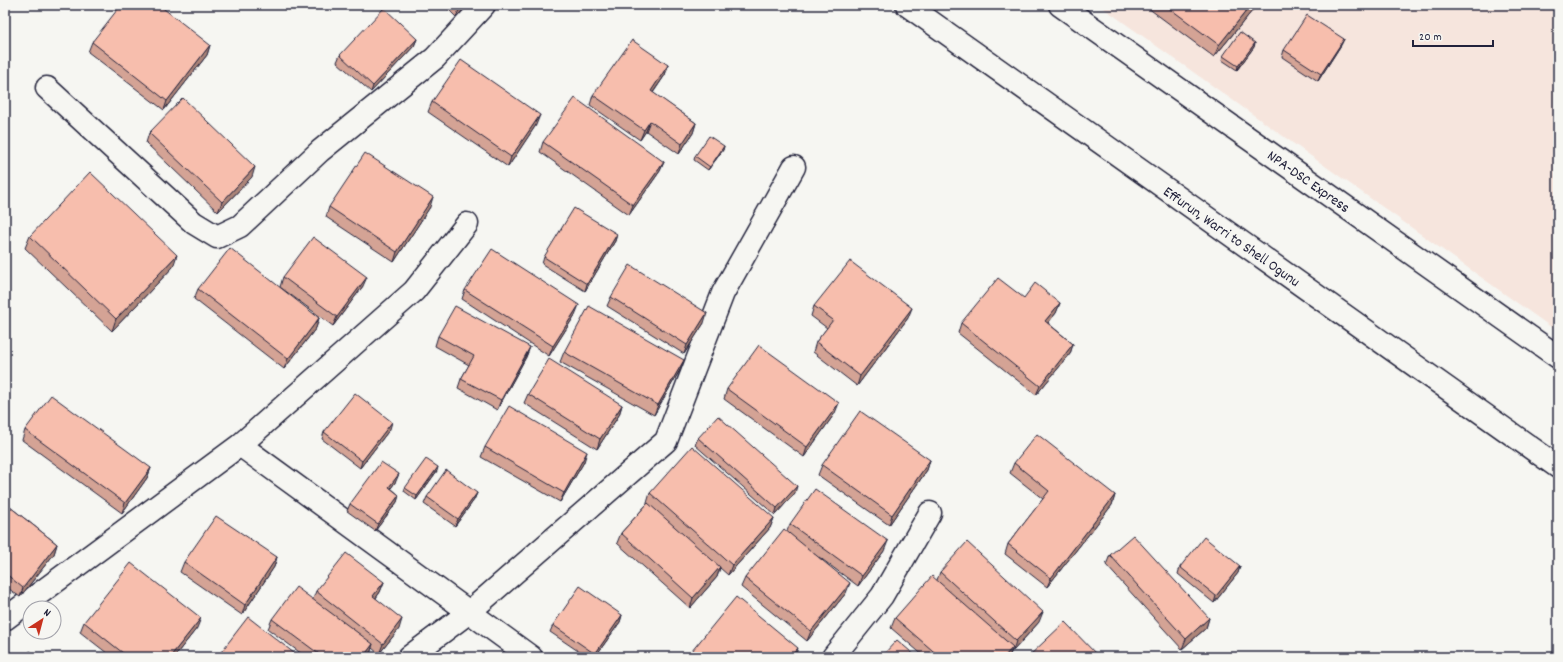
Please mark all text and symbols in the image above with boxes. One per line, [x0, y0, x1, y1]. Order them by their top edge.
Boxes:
scale bar [1413, 22, 1493, 48]
text: 20 m [1419, 29, 1442, 46]
street label: NPA-DSC Express [1262, 146, 1354, 219]
street label: Effurun, Warri to Shell Ogunu [1158, 182, 1304, 293]
north arrow [22, 600, 62, 640]
text: N [40, 605, 54, 622]

